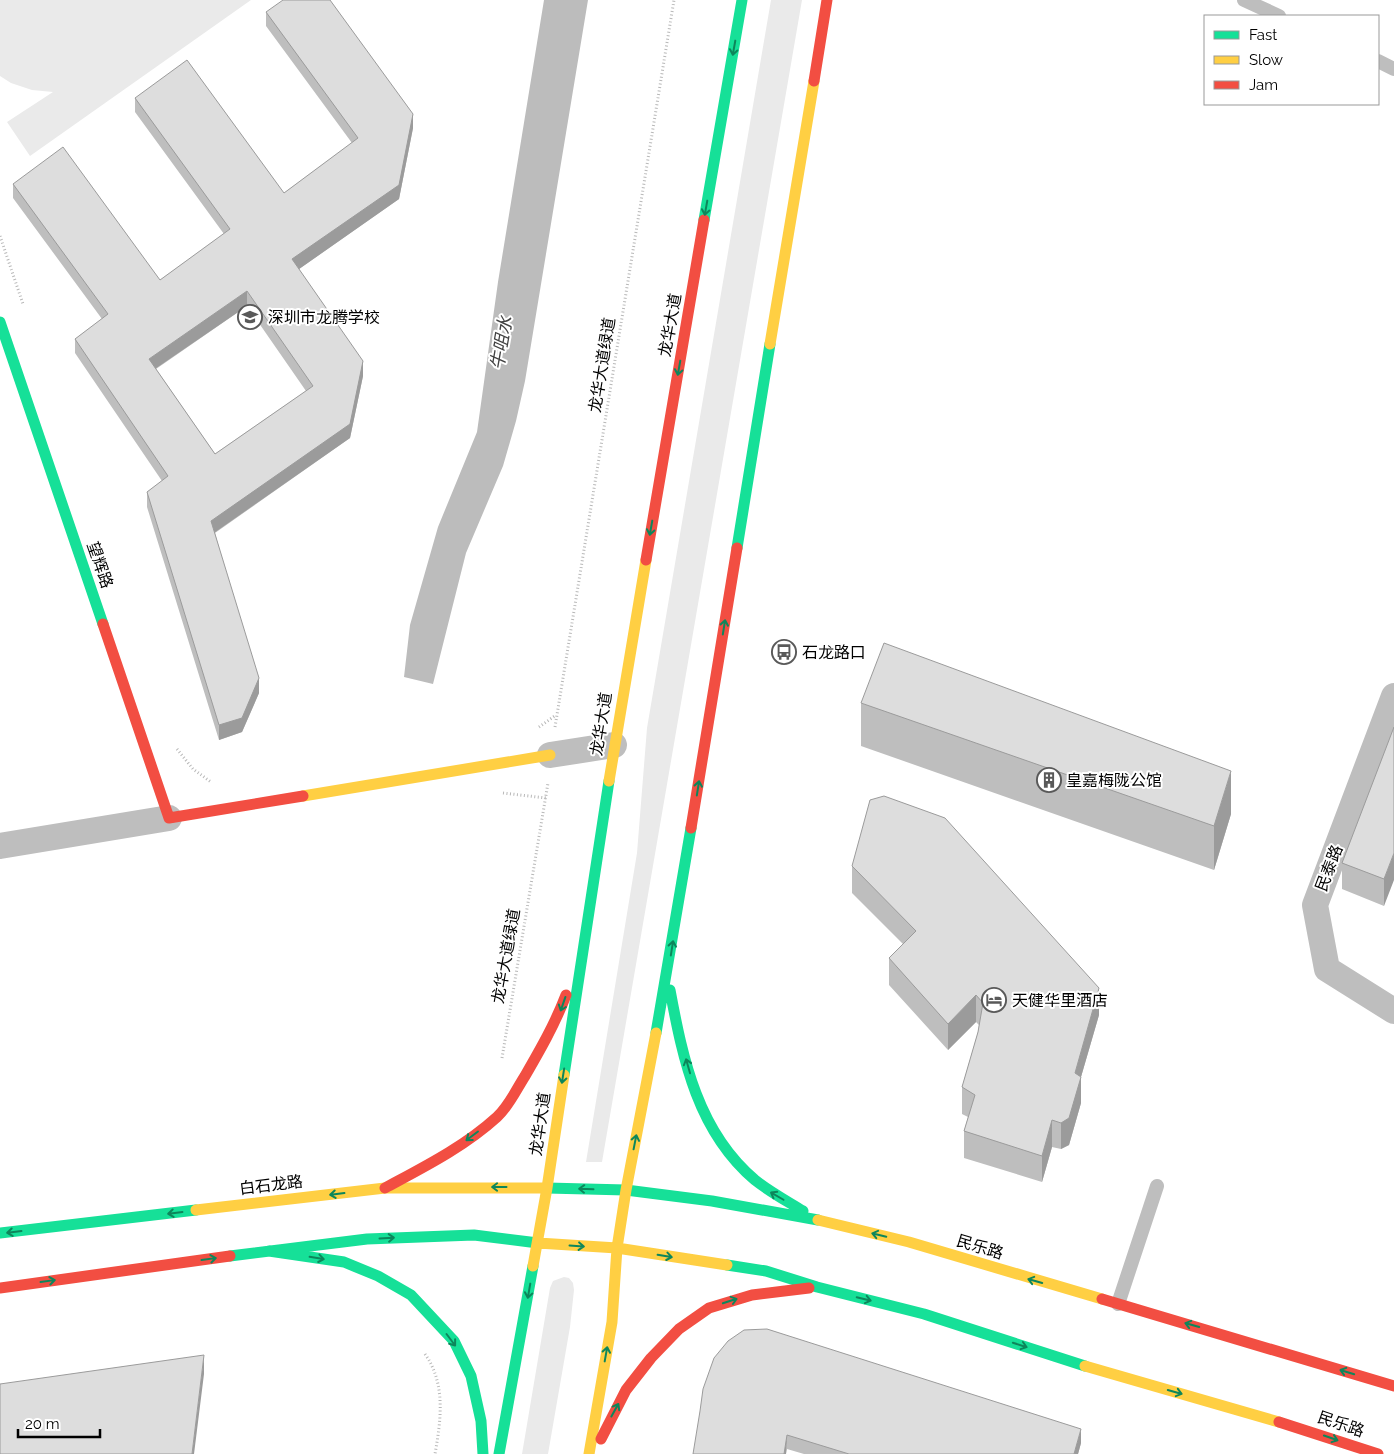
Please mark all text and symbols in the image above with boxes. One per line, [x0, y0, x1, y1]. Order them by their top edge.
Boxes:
legend [1204, 15, 1379, 105]
text: Fast [1249, 26, 1277, 44]
one-way arrow [729, 40, 739, 56]
text: Slow [1249, 51, 1283, 69]
text: Jam [1249, 76, 1278, 94]
one-way arrow [701, 200, 711, 216]
street label: 龙华大道 [655, 292, 685, 358]
school or university icon: 深圳市龙腾学校 [237, 304, 263, 330]
place label: 深圳市龙腾学校 [268, 308, 380, 327]
water label: 牛咀水 [486, 314, 516, 371]
street label: 龙华大道绿道 [585, 316, 619, 414]
one-way arrow [673, 360, 683, 376]
one-way arrow [646, 520, 656, 536]
street label: 望辉路 [83, 539, 117, 591]
one-way arrow [720, 620, 730, 636]
bus stop icon: 石龙路口 [771, 639, 797, 665]
place label: 石龙路口 [802, 643, 866, 662]
street label: 龙华大道 [587, 691, 615, 757]
building icon: 皇嘉梅陇公馆 [1036, 767, 1062, 793]
place label: 皇嘉梅陇公馆 [1066, 771, 1162, 790]
one-way arrow [693, 780, 703, 796]
street label: 民泰路 [1312, 842, 1346, 894]
street label: 龙华大道绿道 [488, 907, 524, 1005]
one-way arrow [667, 940, 677, 956]
hotel icon: 天健华里酒店 [981, 987, 1007, 1013]
place label: 天健华里酒店 [1012, 991, 1108, 1010]
one-way arrow [558, 996, 567, 1011]
one-way arrow [682, 1058, 692, 1074]
one-way arrow [558, 1068, 568, 1084]
street label: 龙华大道 [526, 1091, 554, 1157]
one-way arrow [466, 1130, 479, 1141]
one-way arrow [631, 1134, 640, 1150]
street label: 白石龙路 [238, 1172, 304, 1198]
one-way arrow [491, 1182, 507, 1192]
one-way arrow [579, 1184, 595, 1193]
one-way arrow [329, 1189, 345, 1199]
one-way arrow [771, 1190, 785, 1200]
one-way arrow [168, 1208, 184, 1218]
one-way arrow [6, 1227, 22, 1237]
one-way arrow [872, 1230, 888, 1239]
street label: 民乐路 [954, 1231, 1006, 1263]
one-way arrow [379, 1234, 395, 1243]
one-way arrow [569, 1241, 585, 1250]
one-way arrow [657, 1251, 673, 1261]
one-way arrow [309, 1253, 325, 1263]
one-way arrow [201, 1254, 217, 1264]
one-way arrow [1028, 1275, 1044, 1285]
one-way arrow [40, 1276, 56, 1286]
one-way arrow [523, 1283, 533, 1299]
one-way arrow [856, 1295, 872, 1304]
one-way arrow [722, 1296, 738, 1306]
one-way arrow [1184, 1320, 1200, 1329]
one-way arrow [446, 1333, 457, 1346]
one-way arrow [1012, 1341, 1027, 1350]
one-way arrow [602, 1347, 612, 1363]
one-way arrow [1340, 1366, 1356, 1376]
one-way arrow [1167, 1388, 1183, 1398]
one-way arrow [611, 1403, 620, 1418]
scale bar [18, 1406, 100, 1438]
street label: 民乐路 [1315, 1407, 1367, 1441]
text: 20 m [25, 1415, 60, 1433]
one-way arrow [1323, 1434, 1339, 1443]

